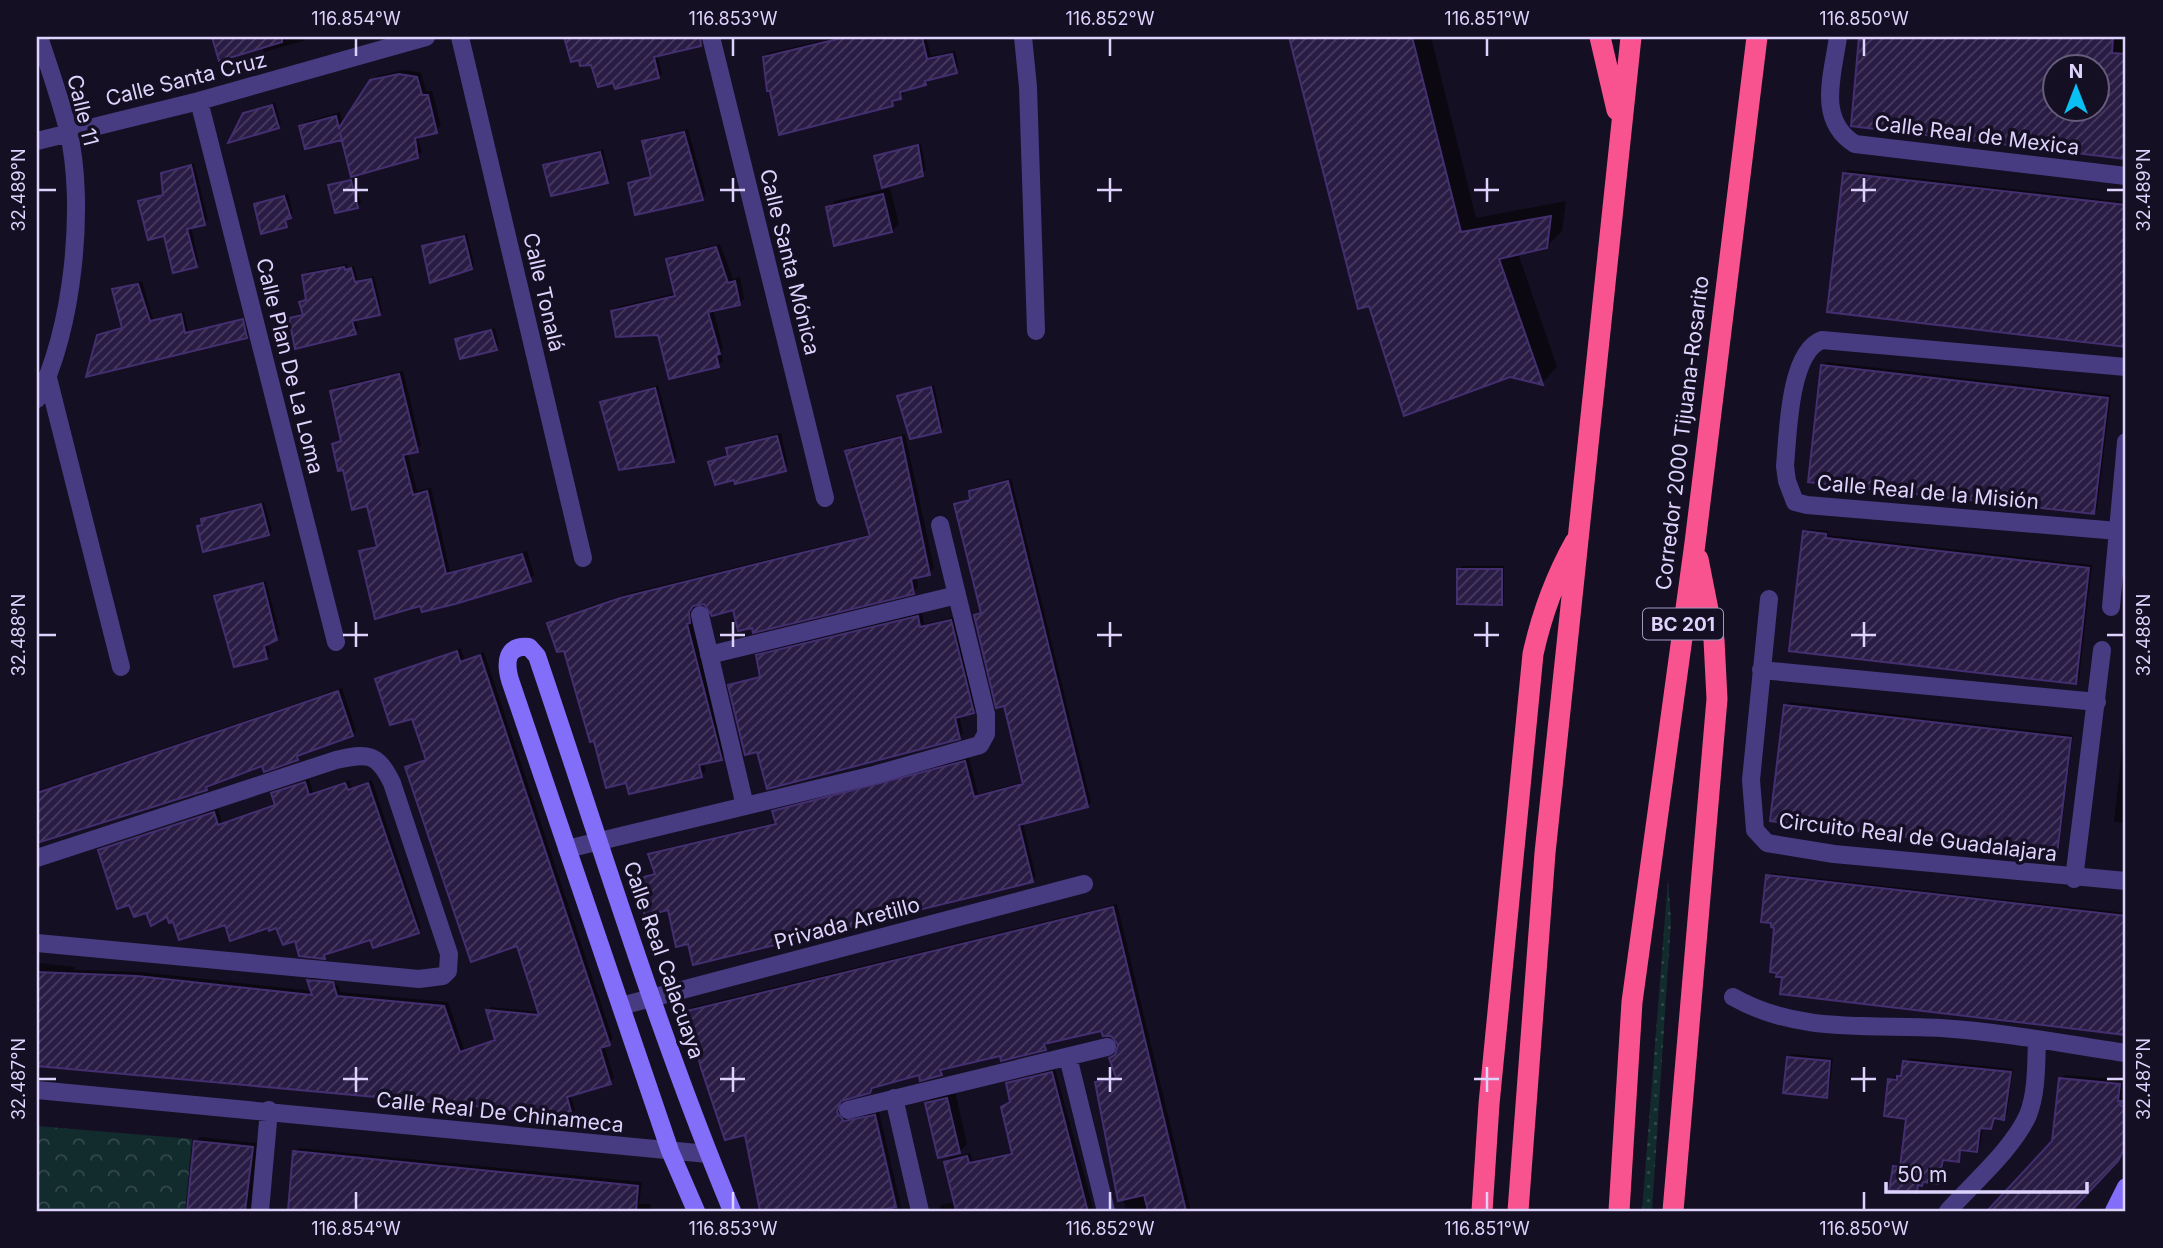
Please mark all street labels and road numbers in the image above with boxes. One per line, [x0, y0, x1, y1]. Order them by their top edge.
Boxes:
street label: Calle Santa Cruz [103, 47, 269, 111]
street label: Calle 11 [62, 72, 104, 148]
street label: Calle Real de Mexica [1873, 110, 2081, 160]
street label: Calle Santa Mónica [755, 166, 825, 358]
street label: Calle Tonalá [518, 230, 570, 354]
street label: Calle Plan De La Loma [251, 255, 329, 477]
street label: Corredor 2000 Tijuana-Rosarito [1650, 274, 1714, 592]
street label: Calle Real de la Misión [1816, 470, 2040, 514]
road number: BC 201 [1643, 608, 1723, 639]
street label: Circuito Real de Guadalajara [1777, 808, 2059, 866]
street label: Calle Real Calacuaya [618, 858, 710, 1062]
street label: Privada Aretillo [771, 892, 923, 954]
street label: Calle Real De Chinameca [375, 1087, 625, 1137]

